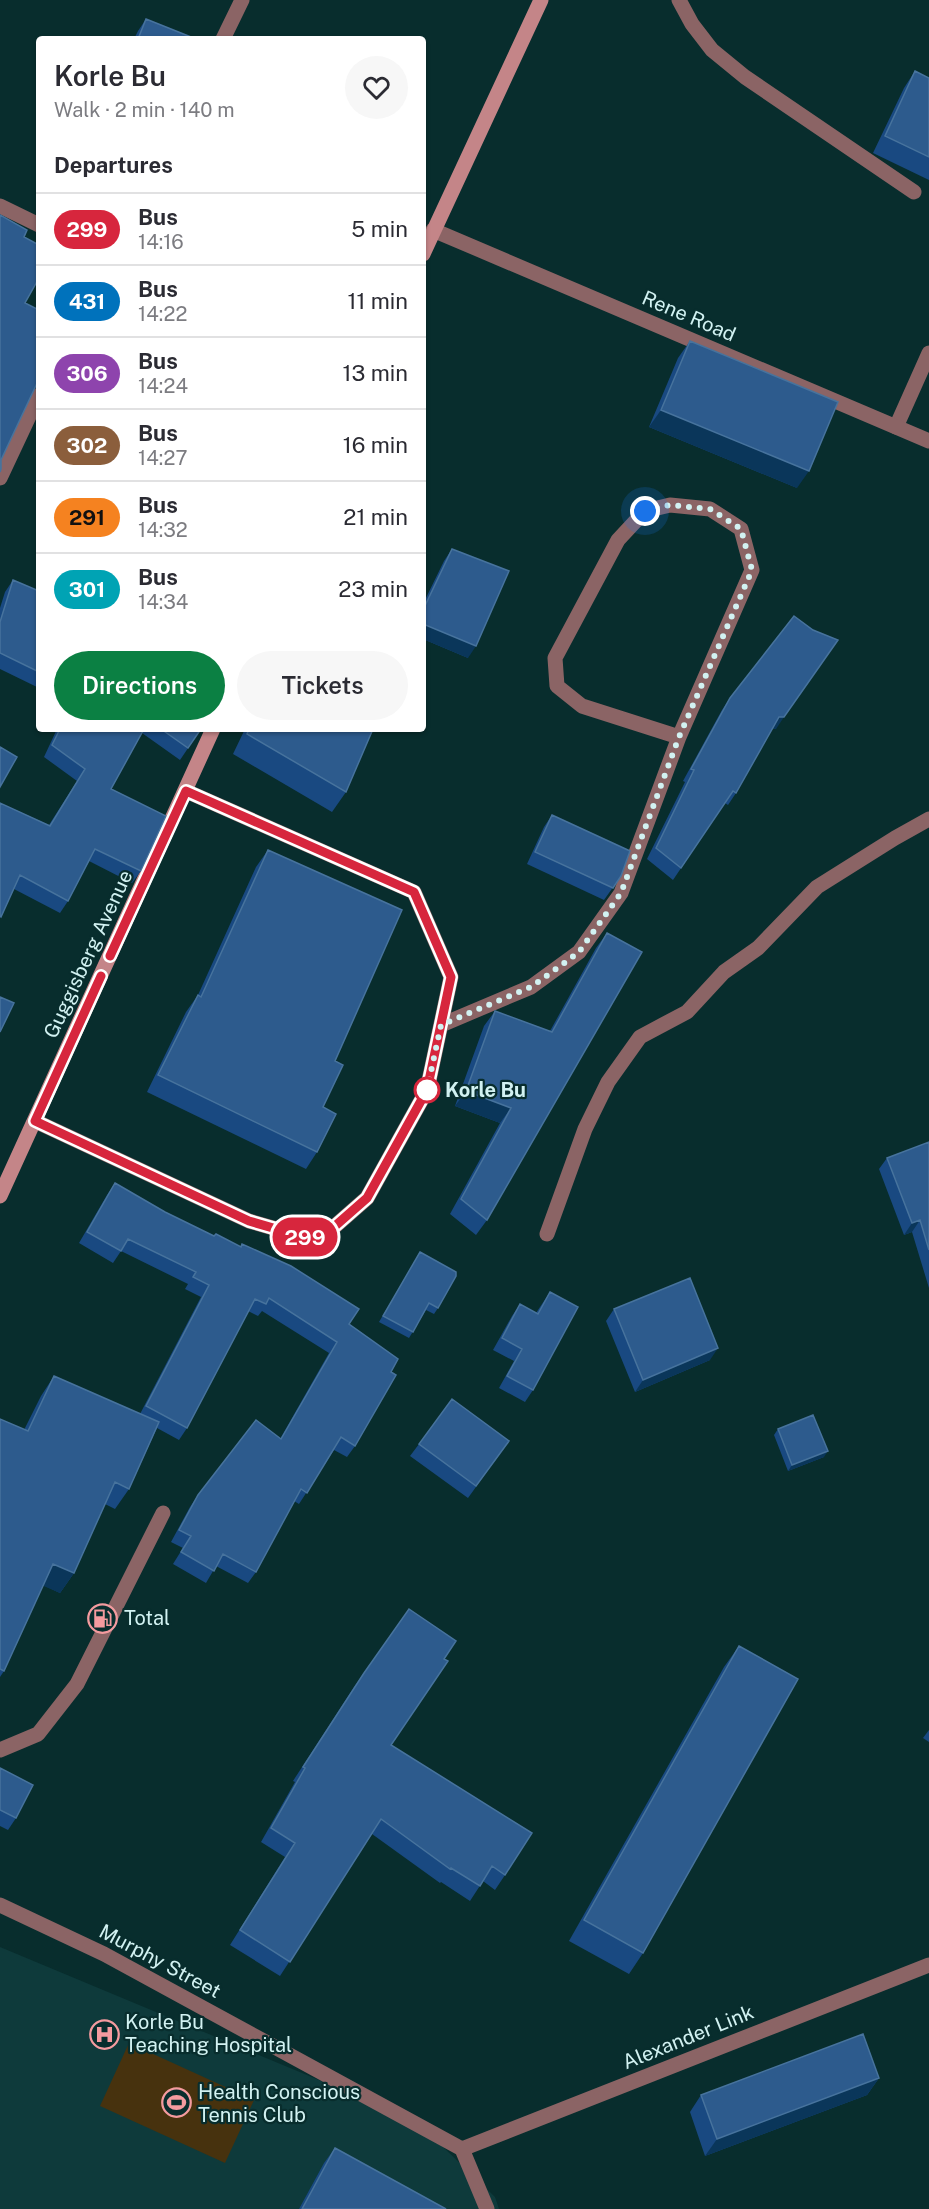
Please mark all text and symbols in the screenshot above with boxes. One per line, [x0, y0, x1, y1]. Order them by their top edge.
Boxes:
button: heart [345, 56, 408, 119]
text: Korle Bu [54, 59, 166, 92]
text: Walk · 2 min · 140 m [54, 98, 235, 122]
text: Departures [54, 152, 173, 178]
text: Bus [138, 204, 178, 230]
text: 5 min [351, 216, 408, 242]
text: 299 [67, 217, 107, 242]
text: 14:16 [138, 230, 184, 254]
text: Bus [138, 276, 178, 302]
street label: Rene Road [639, 286, 739, 346]
text: 11 min [347, 288, 408, 314]
text: 431 [69, 289, 105, 314]
text: 14:22 [138, 302, 187, 326]
text: Bus [138, 348, 178, 374]
text: 13 min [343, 360, 408, 386]
text: 306 [66, 361, 108, 386]
text: 14:24 [138, 374, 188, 398]
text: Bus [138, 420, 178, 446]
text: 16 min [343, 432, 408, 458]
text: 302 [67, 433, 107, 458]
text: 14:27 [138, 446, 188, 470]
text: Bus [138, 492, 178, 518]
your location [630, 496, 660, 526]
text: 21 min [343, 504, 408, 530]
text: 291 [69, 505, 105, 530]
text: 14:32 [138, 518, 188, 542]
text: Bus [138, 564, 178, 590]
text: 23 min [338, 576, 408, 602]
text: 301 [69, 577, 105, 602]
text: 14:34 [138, 590, 188, 614]
button: Directions [54, 651, 225, 720]
button: Tickets [237, 651, 408, 720]
street label: Guggisberg Avenue [39, 866, 137, 1042]
marker: Korle Bu [414, 1077, 440, 1103]
place label: Korle Bu [445, 1078, 526, 1102]
line badge: 299 [270, 1218, 340, 1256]
text: 299 [285, 1225, 325, 1250]
fuel station icon: Total [87, 1602, 119, 1634]
place label: Total [124, 1606, 170, 1630]
street label: Murphy Street [95, 1919, 225, 2003]
street label: Alexander Link [619, 2000, 757, 2074]
place label: Korle Bu Teaching Hospital [125, 2010, 292, 2057]
hospital icon: Korle Bu Teaching Hospital [88, 2018, 120, 2050]
place label: Health Conscious Tennis Club [198, 2080, 360, 2127]
sports icon: Health Conscious Tennis Club [161, 2087, 193, 2119]

